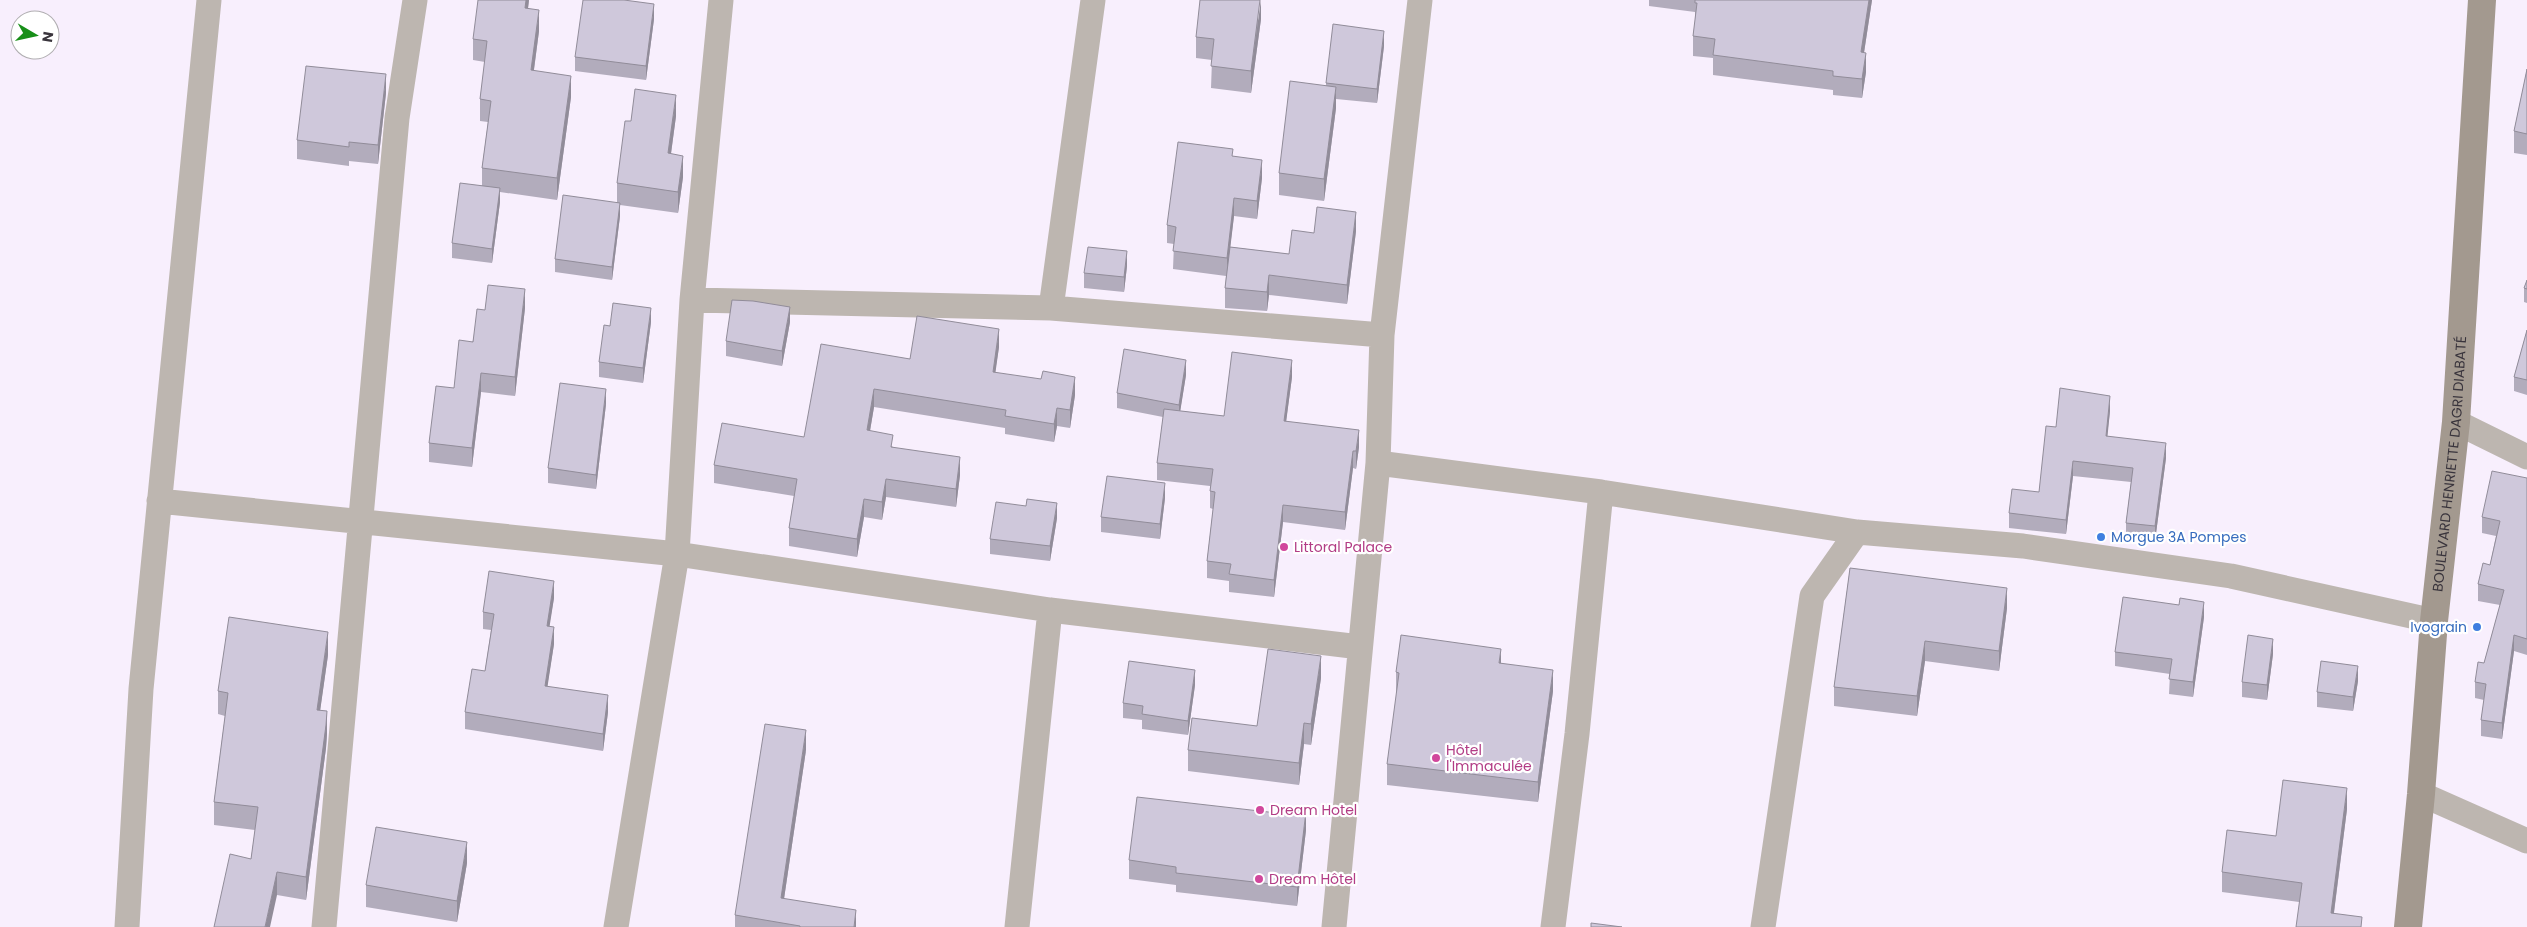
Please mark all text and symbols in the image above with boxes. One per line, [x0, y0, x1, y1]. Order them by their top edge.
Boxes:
north arrow [10, 10, 60, 60]
text: N [37, 30, 59, 44]
street label: BOULEVARD HENRIETTE DAGRI DIABATÉ [2427, 335, 2471, 593]
place label: Morgue 3A Pompes [2111, 527, 2246, 547]
marker: Morgue 3A Pompes [2095, 531, 2107, 543]
place label: Littoral Palace [1294, 537, 1392, 557]
marker: Littoral Palace [1278, 541, 1290, 553]
place label: Ivograin [2410, 617, 2467, 637]
marker: Ivograin [2471, 621, 2483, 633]
place label: Hôtel l'Immaculée [1446, 740, 1532, 776]
marker: Hôtel l'Immaculée [1430, 752, 1442, 764]
place label: Dream Hotel [1270, 800, 1357, 820]
marker: Dream Hotel [1254, 804, 1266, 816]
place label: Dream Hôtel [1269, 869, 1356, 889]
marker: Dream Hôtel [1253, 873, 1265, 885]

